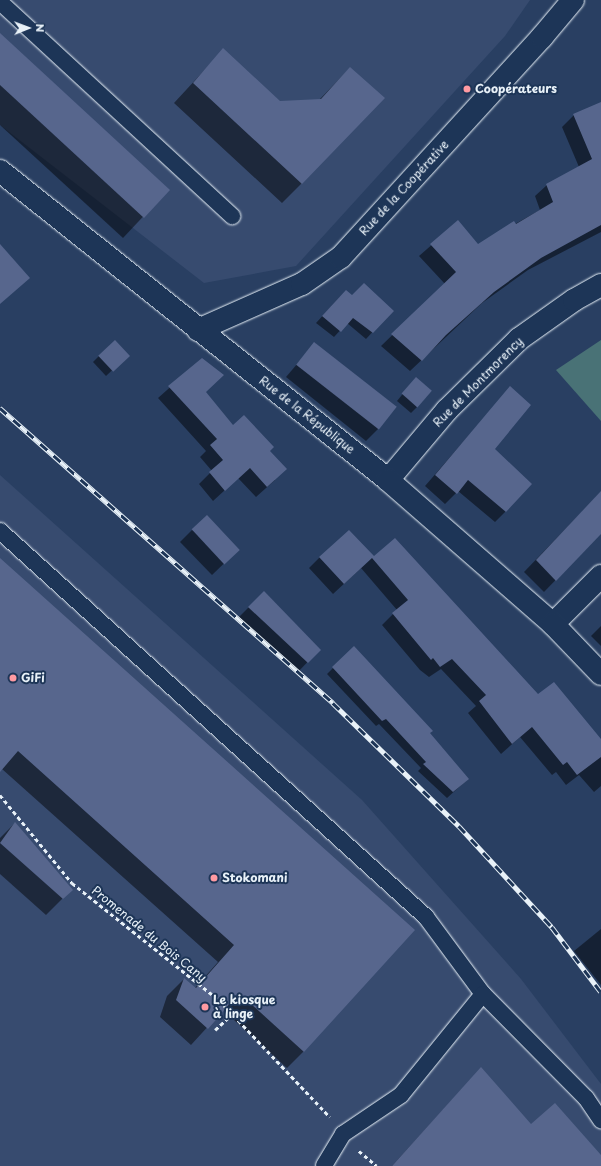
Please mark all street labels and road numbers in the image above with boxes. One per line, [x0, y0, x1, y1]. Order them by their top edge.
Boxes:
street label: Rue de la Coopérative [356, 137, 452, 239]
street label: Rue de Montmorency [430, 334, 526, 430]
street label: Rue de la République [255, 372, 359, 458]
street label: Promenade du Bois Cany [88, 883, 210, 985]

